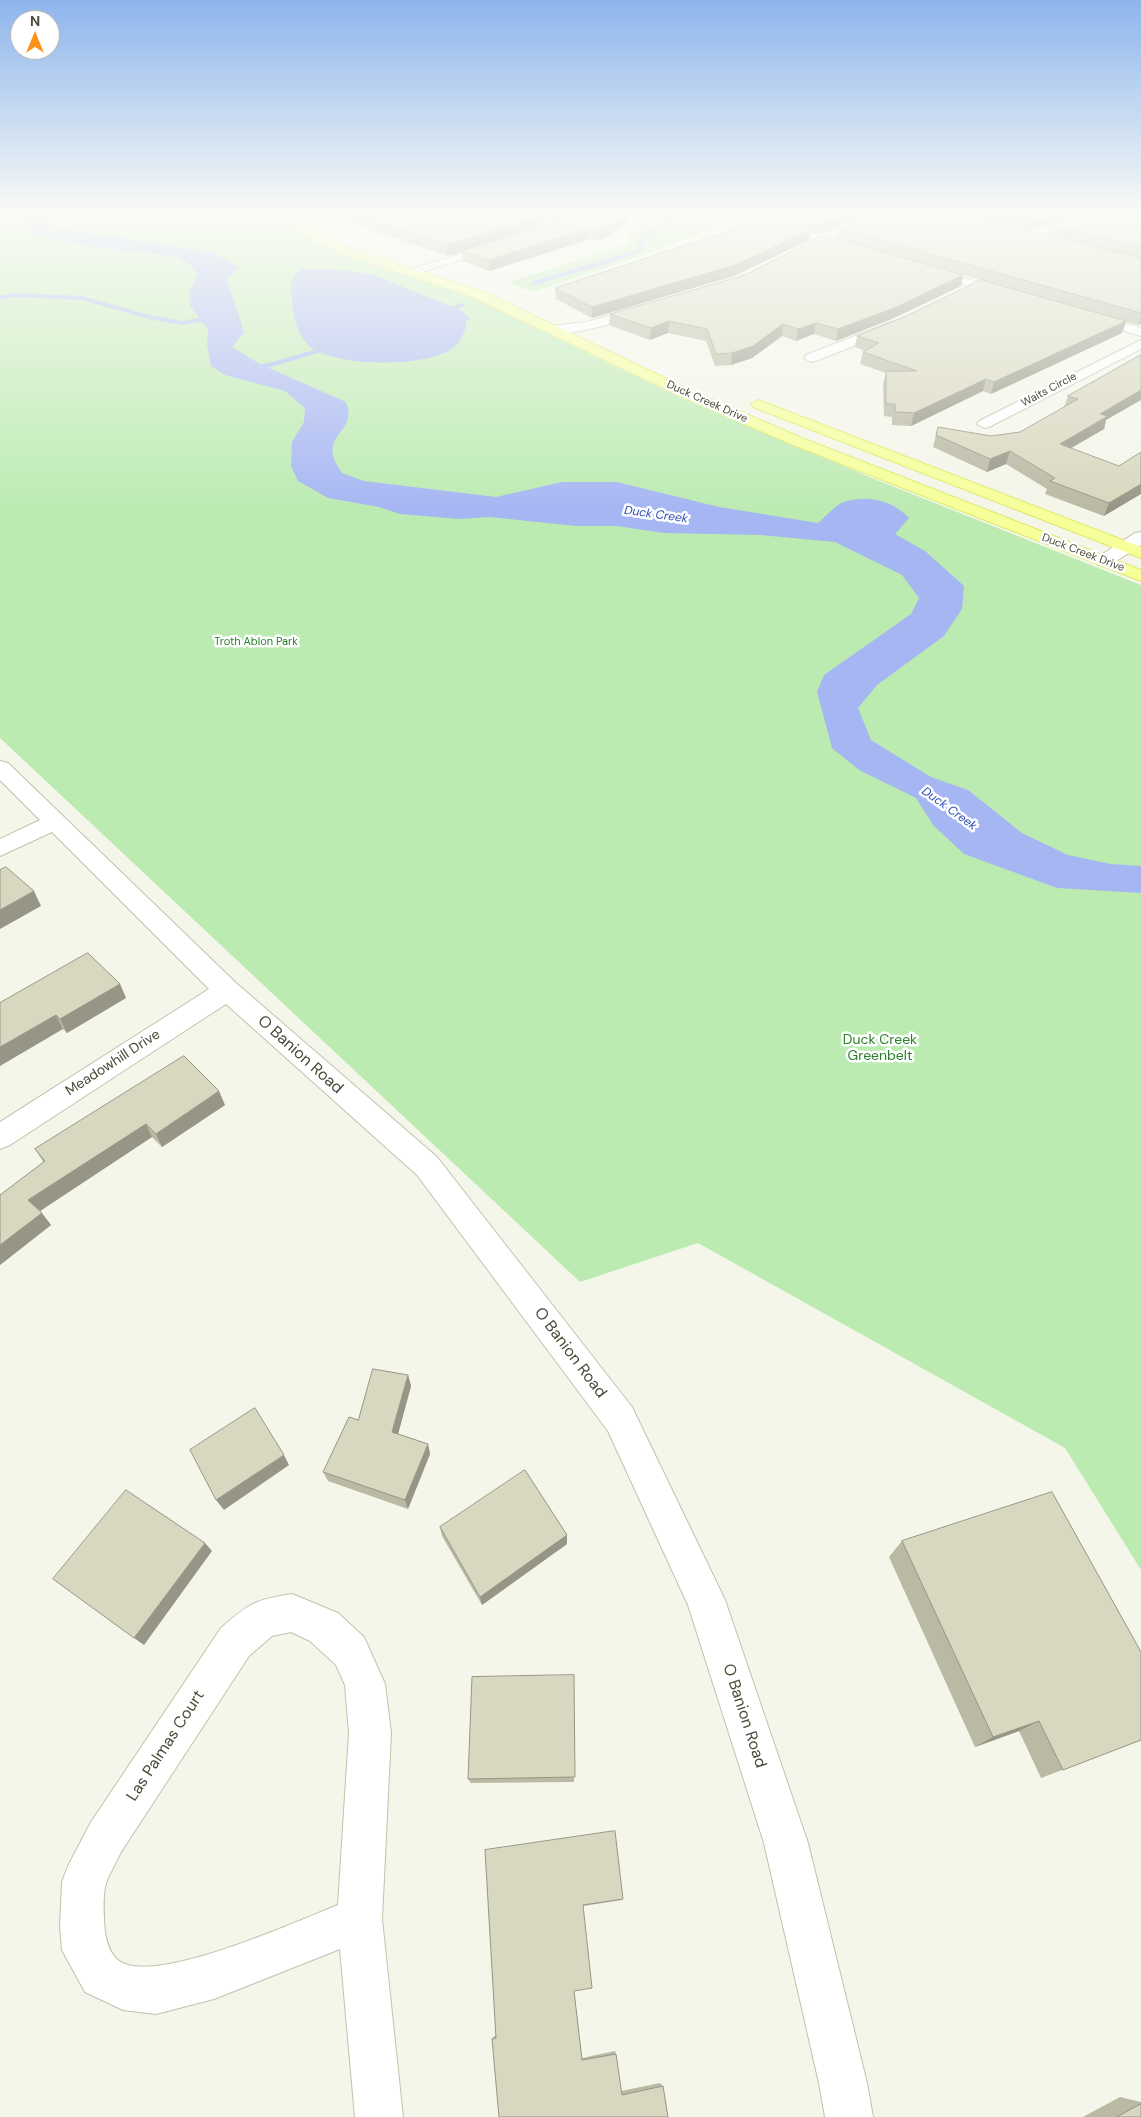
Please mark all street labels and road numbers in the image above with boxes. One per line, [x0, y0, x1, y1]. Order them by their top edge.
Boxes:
street label: Waits Circle [1019, 370, 1079, 410]
street label: Duck Creek Drive [664, 378, 750, 426]
street label: Duck Creek Drive [1040, 531, 1126, 575]
street label: O Banion Road [253, 1012, 347, 1098]
street label: Meadowhill Drive [63, 1026, 163, 1100]
street label: O Banion Road [530, 1304, 610, 1402]
street label: O Banion Road [718, 1662, 770, 1770]
street label: Las Palmas Court [123, 1687, 209, 1805]

